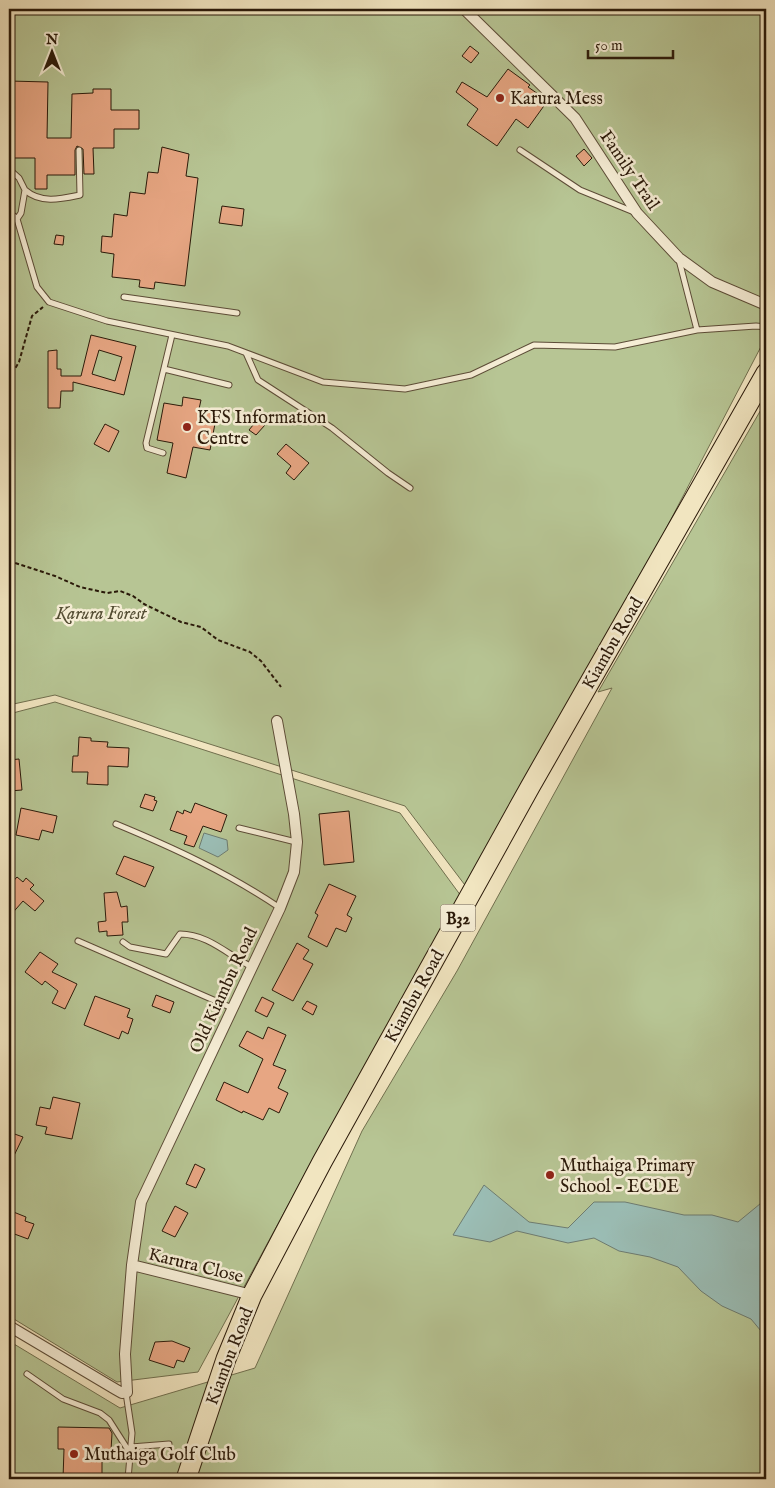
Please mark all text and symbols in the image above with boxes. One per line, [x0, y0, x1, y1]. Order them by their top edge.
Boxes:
north arrow [28, 28, 78, 78]
scale bar [588, 28, 672, 60]
text: N [45, 31, 58, 49]
text: 50 m [595, 36, 623, 55]
place label: Karura Mess [510, 88, 603, 111]
marker: Karura Mess [494, 92, 506, 104]
street label: Family Trail [594, 127, 664, 215]
place label: KFS Information Centre [197, 407, 327, 451]
marker: KFS Information Centre [181, 421, 193, 433]
street label: Kiambu Road [578, 593, 649, 694]
park label: Karura Forest [54, 603, 148, 626]
road number: B32 [440, 904, 476, 931]
street label: Old Kiambu Road [185, 924, 264, 1057]
street label: Kiambu Road [380, 946, 451, 1047]
place label: Muthaiga Primary School - ECDE [560, 1155, 695, 1199]
marker: Muthaiga Primary School - ECDE [544, 1169, 556, 1181]
street label: Karura Close [146, 1244, 246, 1289]
street label: Kiambu Road [201, 1304, 260, 1409]
place label: Muthaiga Golf Club [84, 1444, 236, 1467]
marker: Muthaiga Golf Club [68, 1448, 80, 1460]

